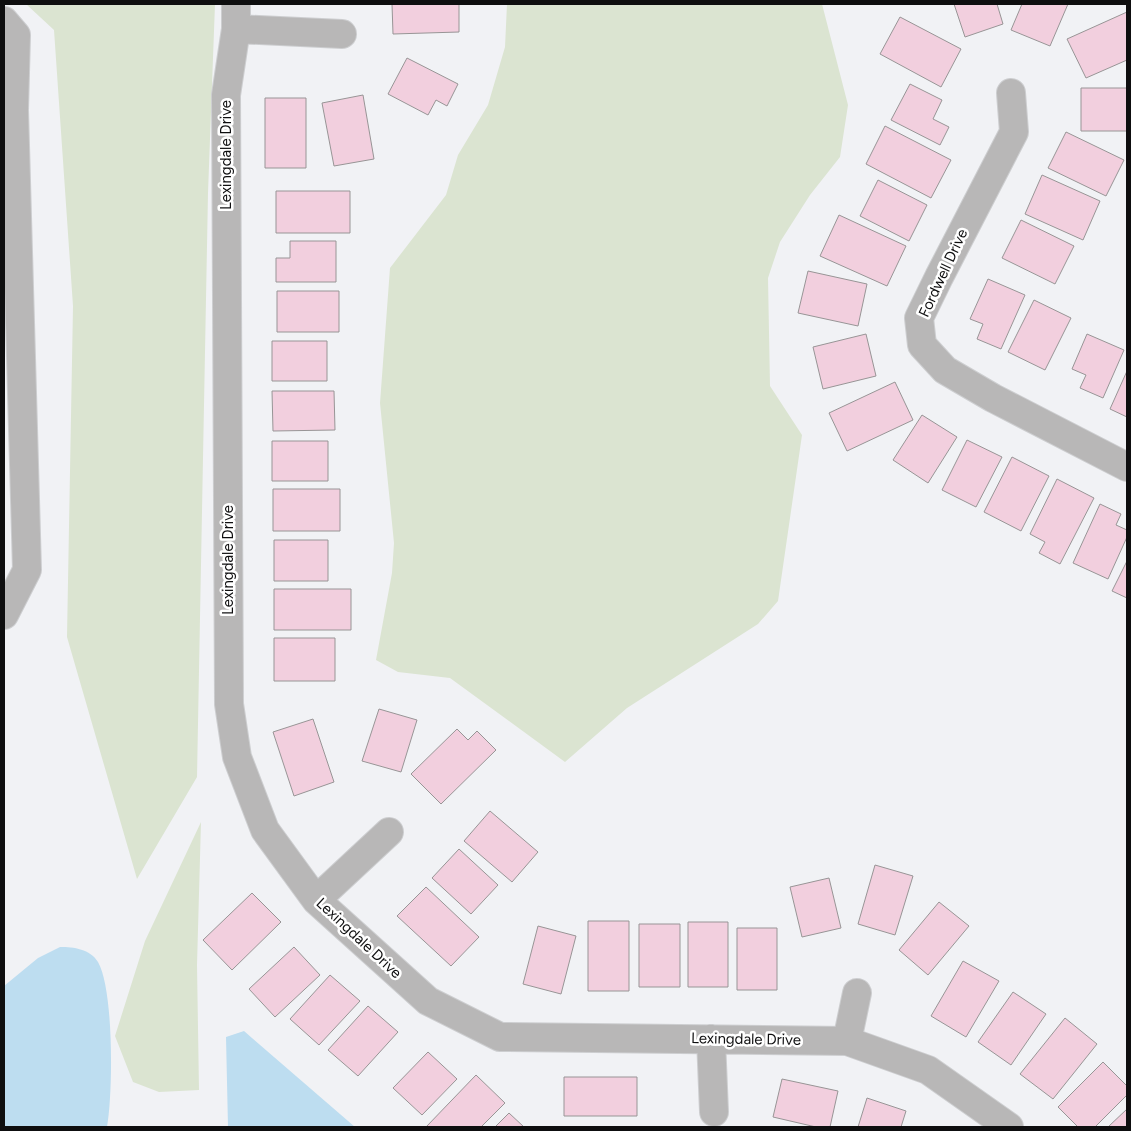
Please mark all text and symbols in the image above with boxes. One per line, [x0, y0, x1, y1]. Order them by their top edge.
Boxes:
street label: Lexingdale Drive [217, 100, 235, 210]
street label: Fordwell Drive [915, 226, 971, 320]
street label: Lexingdale Drive [219, 505, 237, 615]
street label: Lexingdale Drive [313, 894, 405, 982]
street label: Lexingdale Drive [691, 1029, 801, 1049]

